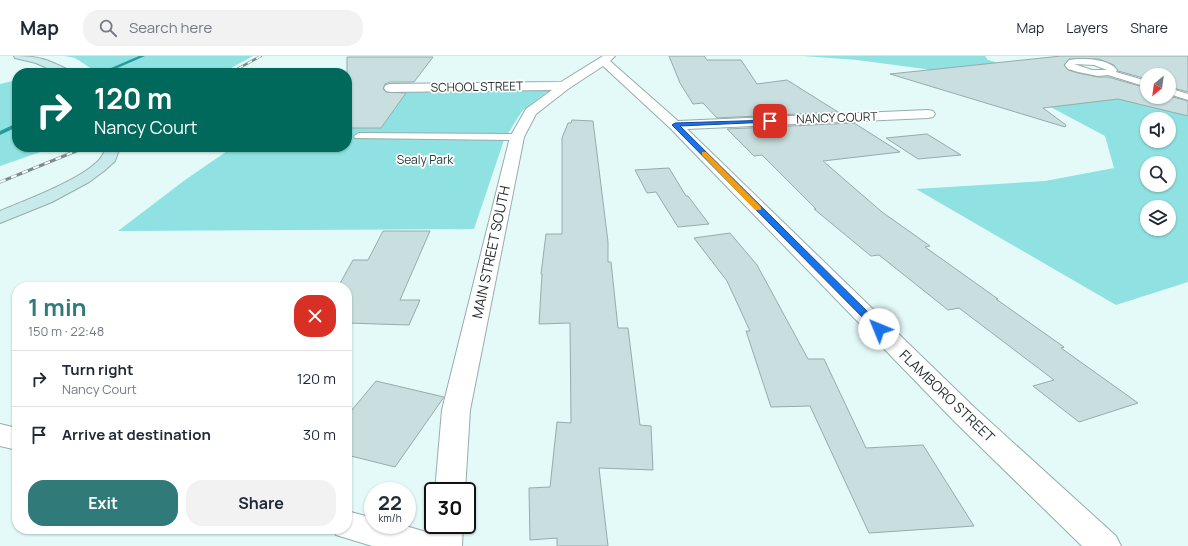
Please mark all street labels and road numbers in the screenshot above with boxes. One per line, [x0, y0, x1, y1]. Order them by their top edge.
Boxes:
street label: SCHOOL STREET [431, 77, 524, 96]
street label: NANCY COURT [796, 108, 879, 127]
street label: MAIN STREET SOUTH [467, 184, 514, 320]
street label: FLAMBORO STREET [896, 345, 1000, 446]

